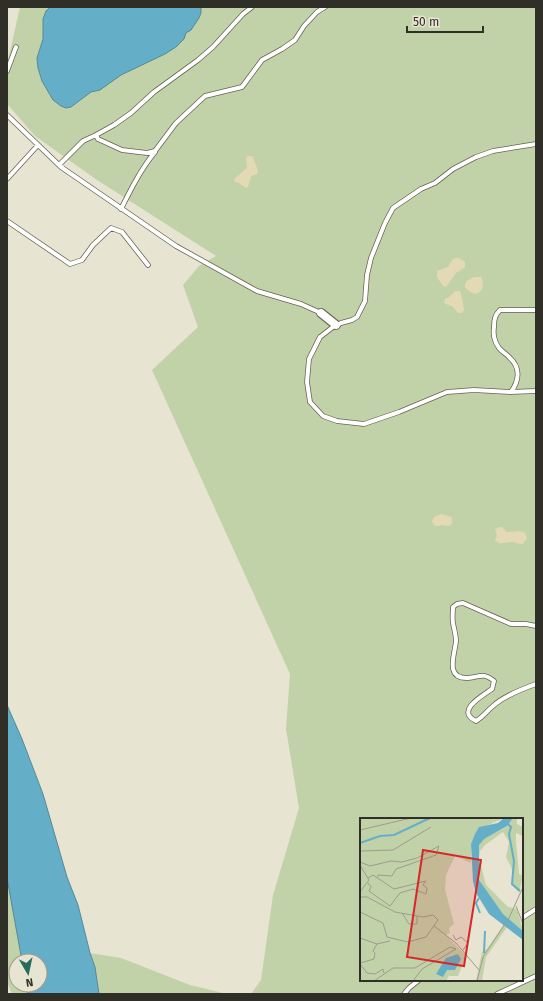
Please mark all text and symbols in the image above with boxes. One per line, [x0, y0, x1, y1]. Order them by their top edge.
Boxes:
scale bar [407, 8, 483, 34]
text: 50 m [413, 15, 439, 29]
inset map [360, 818, 523, 981]
north arrow [8, 953, 48, 993]
text: N [25, 975, 34, 989]

